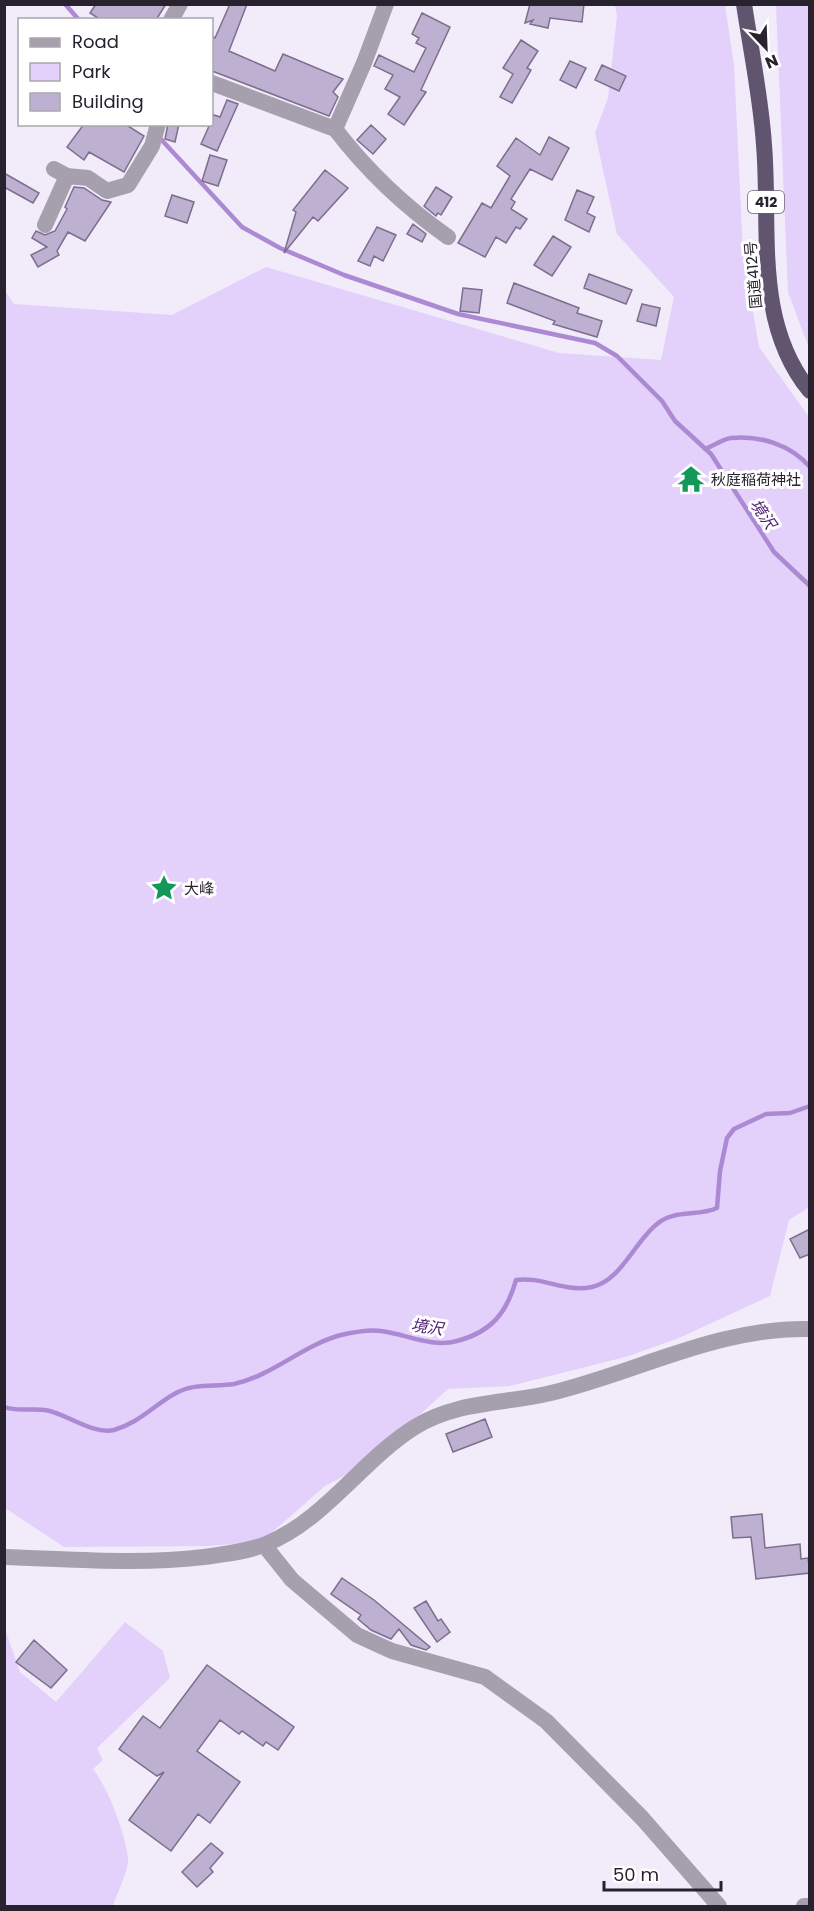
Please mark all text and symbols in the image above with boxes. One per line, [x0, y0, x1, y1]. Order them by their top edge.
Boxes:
legend [18, 18, 213, 126]
north arrow [736, 18, 796, 78]
text: Road [72, 29, 119, 54]
text: N [762, 48, 782, 74]
text: Park [72, 59, 111, 84]
text: Building [72, 89, 144, 114]
road number: 412 [748, 191, 784, 213]
street label: 国道412号 [740, 240, 766, 310]
temple icon: 秋庭稲荷神社 [676, 464, 706, 494]
place label: 秋庭稲荷神社 [711, 469, 801, 490]
water label: 境沢 [745, 494, 783, 535]
place icon: 大峰 [149, 873, 179, 903]
place label: 大峰 [184, 878, 214, 899]
water label: 境沢 [410, 1313, 446, 1341]
scale bar [604, 1854, 721, 1892]
text: 50 m [613, 1862, 659, 1887]

